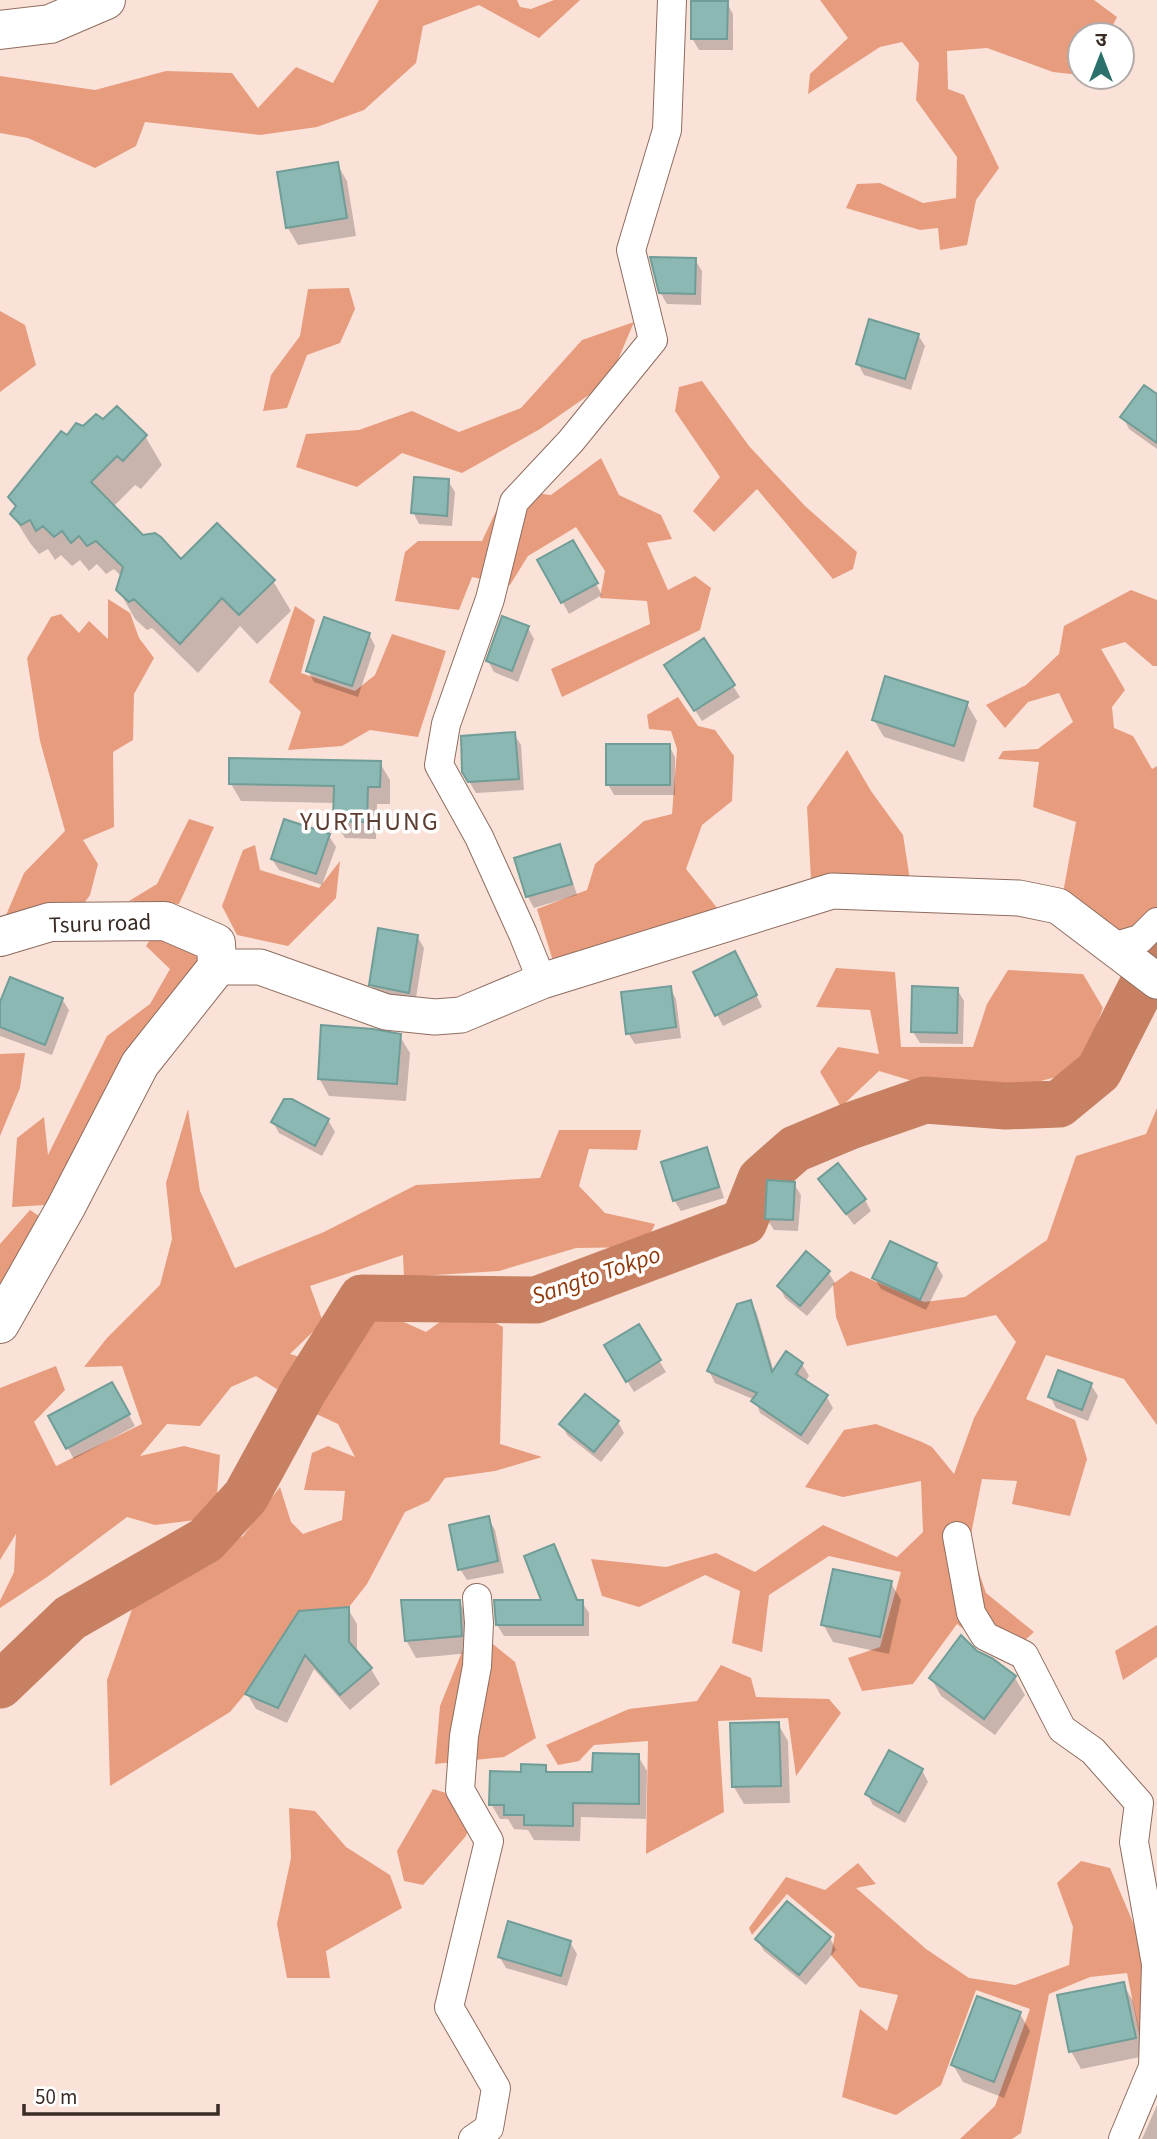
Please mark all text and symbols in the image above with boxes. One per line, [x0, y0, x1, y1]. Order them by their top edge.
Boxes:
north arrow [1066, 21, 1136, 91]
text: उ [1095, 27, 1107, 54]
district label: YURTHUNG [299, 803, 440, 840]
street label: Tsuru road [48, 905, 152, 942]
water label: Sangto Tokpo [527, 1237, 665, 1314]
scale bar [24, 2072, 219, 2116]
text: 50 m [35, 2082, 77, 2112]

